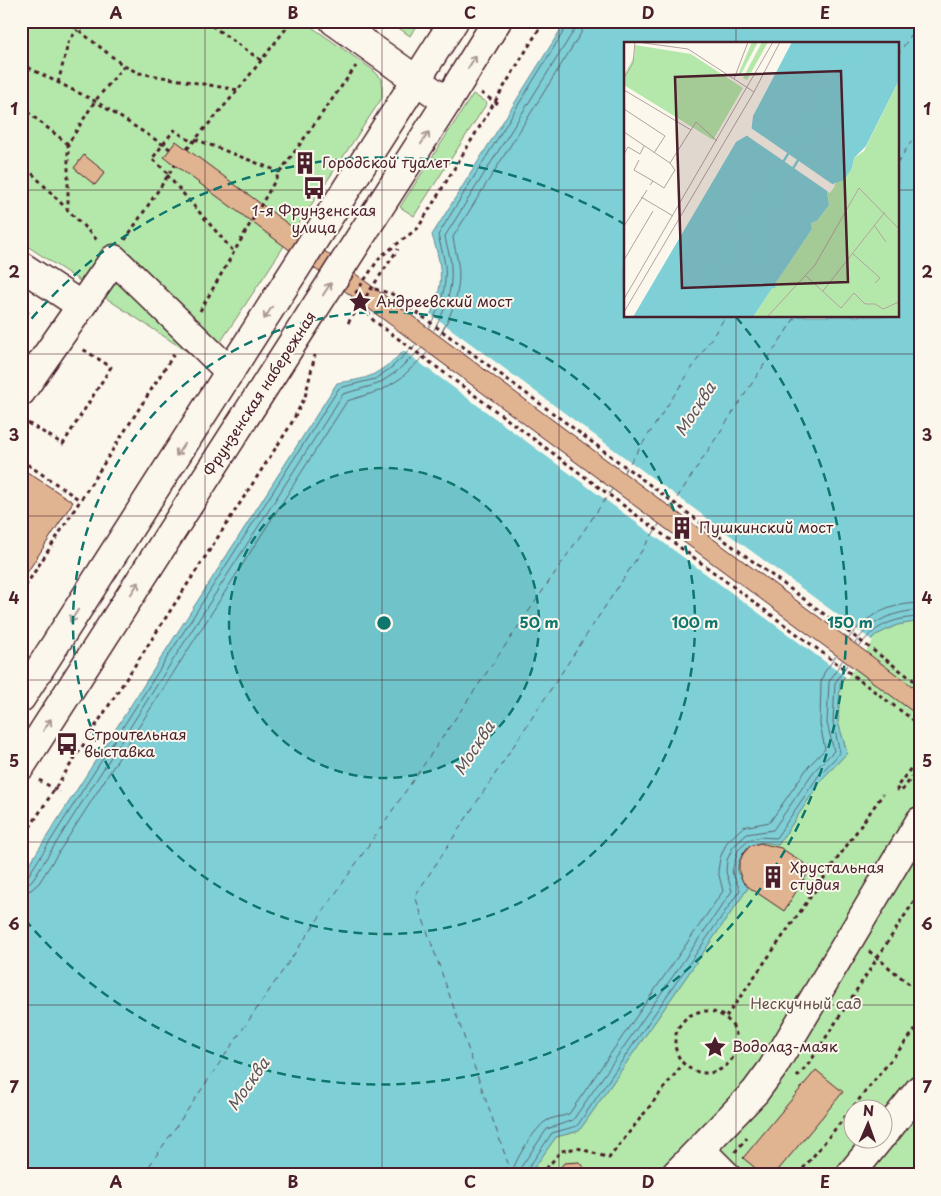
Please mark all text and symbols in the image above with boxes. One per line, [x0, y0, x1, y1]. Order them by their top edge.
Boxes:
text: A [110, 0, 123, 24]
text: B [288, 0, 299, 24]
text: C [464, 0, 476, 24]
text: D [642, 0, 654, 24]
text: E [820, 0, 830, 24]
inset map [624, 42, 898, 318]
one-way arrow [467, 55, 477, 69]
text: 1 [10, 96, 18, 120]
text: 1 [923, 96, 931, 120]
one-way arrow [419, 131, 430, 145]
building icon: Городской туалет [292, 150, 318, 176]
place label: Городской туалет [322, 150, 451, 173]
bus stop icon: 1-я Фрунзенская улица [301, 175, 327, 201]
place label: 1-я Фрунзенская улица [252, 198, 376, 238]
text: 2 [8, 259, 20, 283]
text: 2 [921, 259, 933, 283]
one-way arrow [323, 283, 333, 297]
place icon: Андреевский мост [347, 289, 373, 315]
place label: Андреевский мост [376, 289, 513, 312]
street label: Фрунзенская набережная [197, 306, 321, 480]
one-way arrow [262, 306, 273, 320]
water label: Москва [668, 376, 721, 440]
text: 3 [9, 422, 19, 446]
text: 3 [922, 422, 932, 446]
one-way arrow [175, 443, 185, 457]
building icon: Пушкинский мост [669, 515, 695, 541]
place label: Пушкинский мост [699, 515, 834, 538]
one-way arrow [130, 581, 141, 595]
text: 4 [9, 585, 20, 609]
text: 4 [922, 585, 933, 609]
one-way arrow [68, 609, 78, 623]
text: 50 m [520, 610, 558, 633]
text: 100 m [672, 610, 718, 633]
text: 150 m [827, 610, 873, 633]
centre of rings [375, 614, 393, 632]
water label: Москва [447, 715, 500, 779]
one-way arrow [43, 718, 53, 732]
place label: Строительная выставка [84, 722, 187, 762]
bus stop icon: Строительная выставка [54, 731, 80, 757]
text: 5 [9, 748, 19, 772]
text: 5 [922, 748, 932, 772]
place label: Хрустальная студия [790, 855, 884, 895]
building icon: Хрустальная студия [760, 864, 786, 890]
text: 6 [8, 911, 20, 935]
text: 6 [921, 911, 933, 935]
park label: Нескучный сад [750, 991, 862, 1014]
place icon: Водолаз-маяк [702, 1034, 728, 1060]
place label: Водолаз-маяк [732, 1034, 838, 1057]
water label: Москва [220, 1051, 275, 1115]
text: 7 [9, 1074, 19, 1098]
text: 7 [922, 1074, 932, 1098]
north arrow [844, 1098, 894, 1148]
text: N [863, 1100, 874, 1121]
text: A [110, 1169, 123, 1193]
text: B [288, 1169, 299, 1193]
text: C [464, 1169, 476, 1193]
text: D [642, 1169, 654, 1193]
text: E [820, 1169, 830, 1193]

